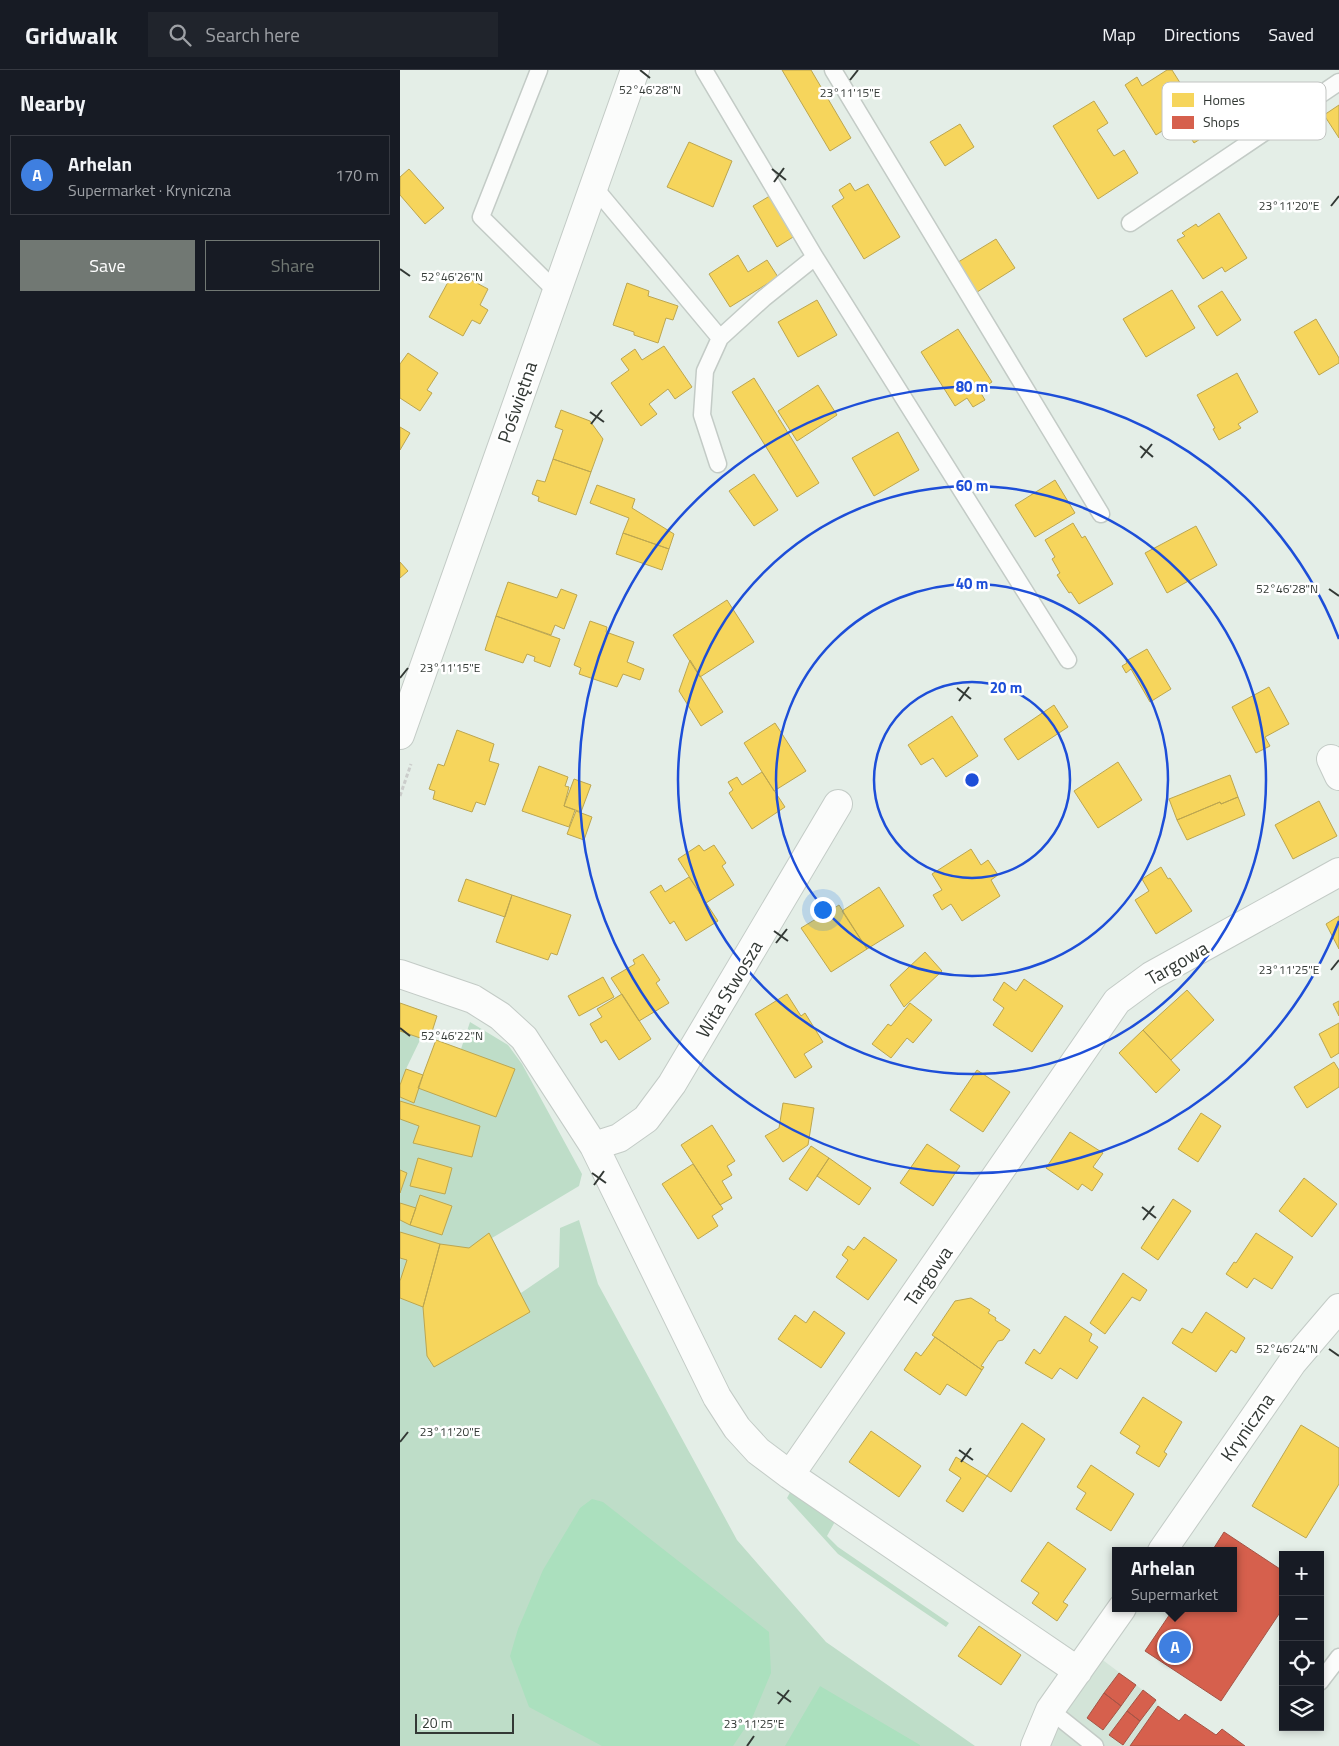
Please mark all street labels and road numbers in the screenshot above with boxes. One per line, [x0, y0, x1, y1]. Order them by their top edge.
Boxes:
street label: Poświętna [489, 357, 544, 447]
street label: Targowa [1140, 933, 1214, 992]
street label: Wita Stwosza [688, 934, 769, 1043]
street label: Targowa [896, 1239, 959, 1312]
street label: Kryniczna [1212, 1386, 1281, 1467]

